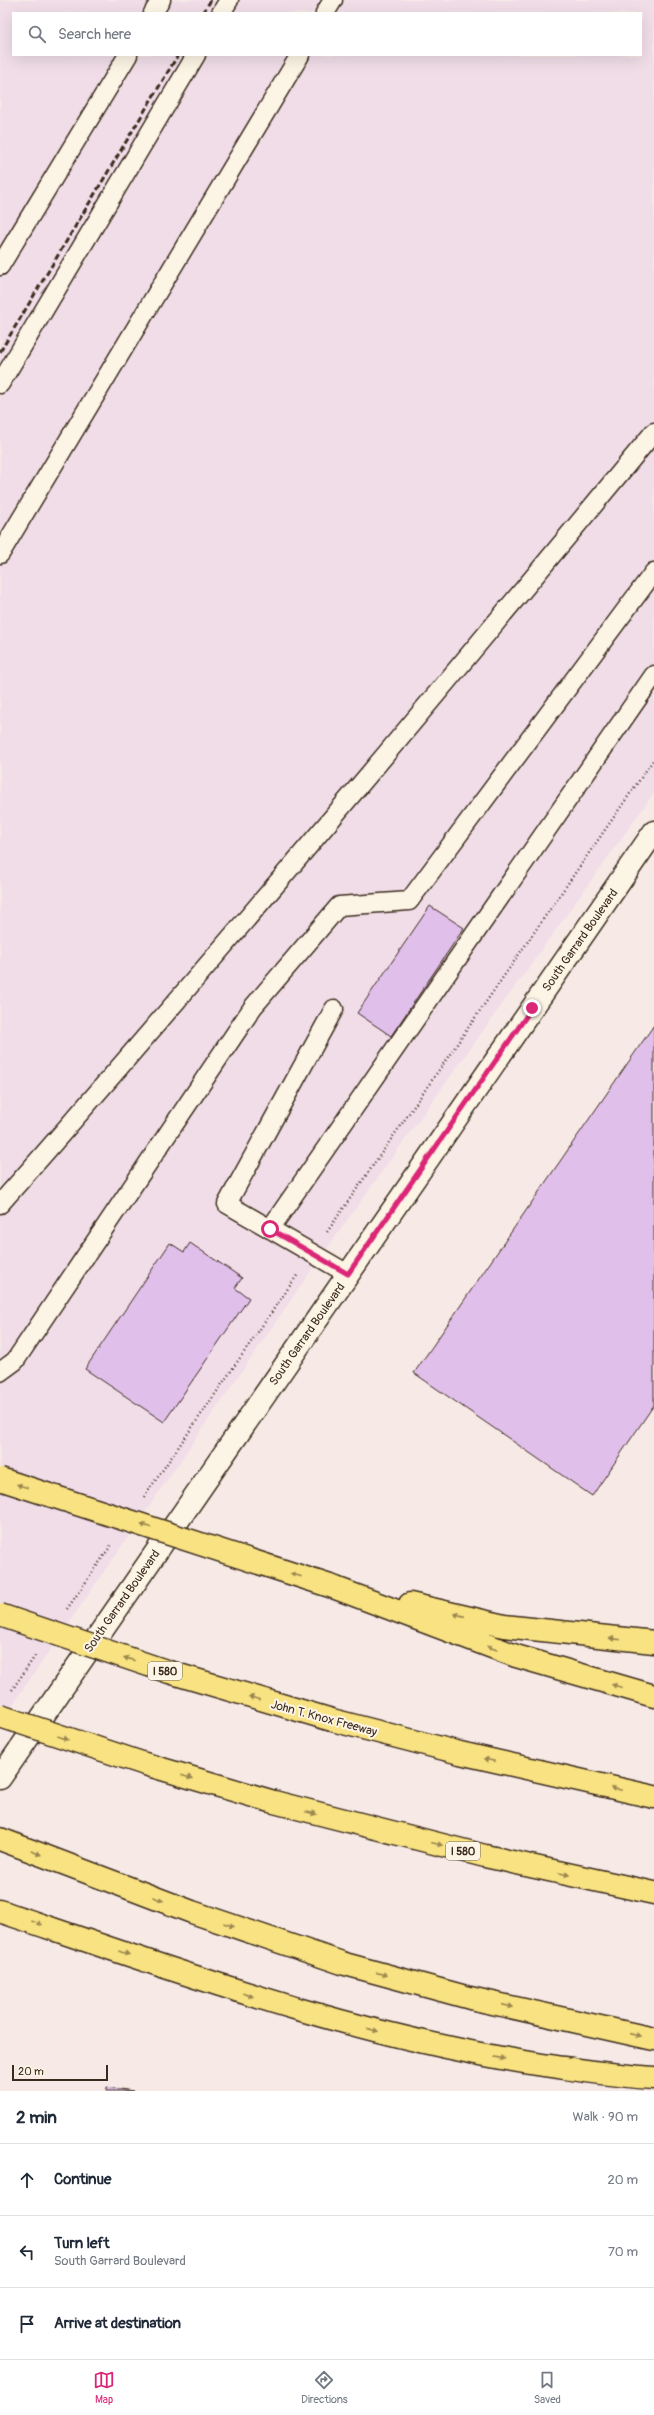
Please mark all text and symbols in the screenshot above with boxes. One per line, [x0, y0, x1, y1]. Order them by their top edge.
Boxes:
search box [12, 12, 642, 56]
icon: search [26, 23, 48, 45]
text: Search here [58, 25, 131, 44]
street label: South Garrard Boulevard [539, 886, 622, 994]
route end [523, 999, 541, 1017]
route start [261, 1220, 279, 1238]
street label: South Garrard Boulevard [266, 1280, 349, 1388]
one-way arrow [16, 1483, 28, 1489]
one-way arrow [139, 1523, 151, 1529]
street label: South Garrard Boulevard [81, 1547, 164, 1655]
one-way arrow [290, 1571, 302, 1577]
one-way arrow [453, 1612, 465, 1618]
one-way arrow [609, 1635, 621, 1642]
one-way arrow [486, 1644, 498, 1650]
one-way arrow [123, 1656, 135, 1662]
road number: I 580 [148, 1662, 182, 1680]
one-way arrow [610, 1683, 622, 1689]
one-way arrow [247, 1695, 259, 1701]
street label: John T. Knox Freeway [269, 1697, 379, 1740]
one-way arrow [58, 1735, 70, 1741]
one-way arrow [483, 1757, 495, 1763]
one-way arrow [182, 1774, 194, 1780]
one-way arrow [610, 1785, 622, 1791]
one-way arrow [305, 1810, 318, 1816]
one-way arrow [431, 1842, 444, 1848]
road number: I 580 [446, 1842, 480, 1860]
one-way arrow [31, 1851, 43, 1857]
one-way arrow [558, 1871, 570, 1877]
one-way arrow [152, 1897, 164, 1903]
one-way arrow [31, 1921, 43, 1927]
one-way arrow [224, 1922, 236, 1928]
one-way arrow [119, 1951, 131, 1957]
one-way arrow [376, 1972, 389, 1978]
one-way arrow [242, 1992, 254, 1998]
one-way arrow [502, 2004, 514, 2010]
one-way arrow [367, 2027, 379, 2033]
one-way arrow [629, 2032, 641, 2038]
one-way arrow [493, 2055, 506, 2061]
scale bar [12, 2063, 108, 2082]
text: 20 m [18, 2065, 44, 2078]
text: 2 min [16, 2107, 57, 2128]
text: Walk · 90 m [573, 2109, 638, 2125]
icon: ahead [16, 2169, 38, 2191]
text: Continue [54, 2170, 112, 2189]
text: 20 m [607, 2172, 638, 2188]
text: Turn left [54, 2234, 110, 2253]
icon: left [16, 2241, 38, 2263]
text: 70 m [608, 2244, 638, 2260]
text: South Garrard Boulevard [54, 2253, 186, 2269]
icon: arrive [16, 2313, 38, 2335]
text: Arrive at destination [54, 2314, 181, 2333]
tab: Map [93, 2369, 115, 2406]
tab: Directions [301, 2369, 348, 2406]
tab: Saved [534, 2369, 561, 2406]

